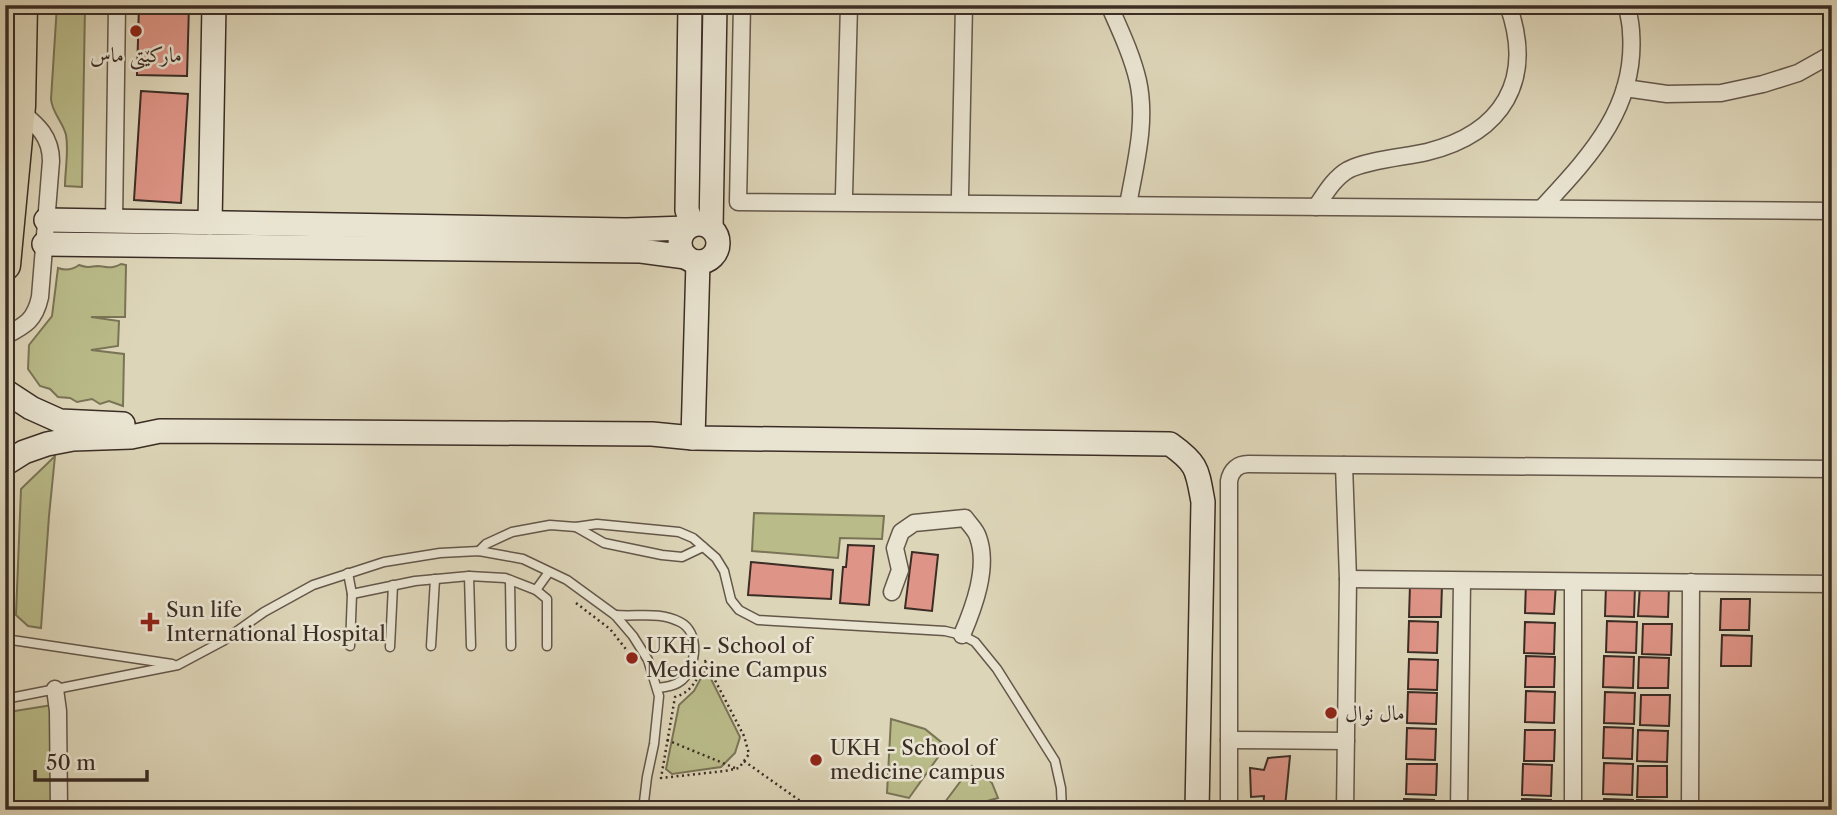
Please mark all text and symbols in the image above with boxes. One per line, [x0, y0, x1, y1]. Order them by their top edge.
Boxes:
marker: مارکێتی ماس [128, 23, 144, 39]
place label: مارکێتی ماس [90, 42, 182, 70]
place label: Sun life International Hospital [166, 597, 386, 646]
marker: Sun life International Hospital [140, 612, 160, 632]
place label: UKH - School of Medicine Campus [646, 633, 827, 682]
marker: UKH - School of Medicine Campus [624, 650, 640, 666]
place label: مال نوال [1345, 700, 1405, 726]
marker: مال نوال [1323, 705, 1339, 721]
place label: UKH - School of medicine campus [830, 735, 1005, 784]
scale bar [35, 738, 147, 782]
text: 50 m [46, 750, 96, 775]
marker: UKH - School of medicine campus [808, 752, 824, 768]

